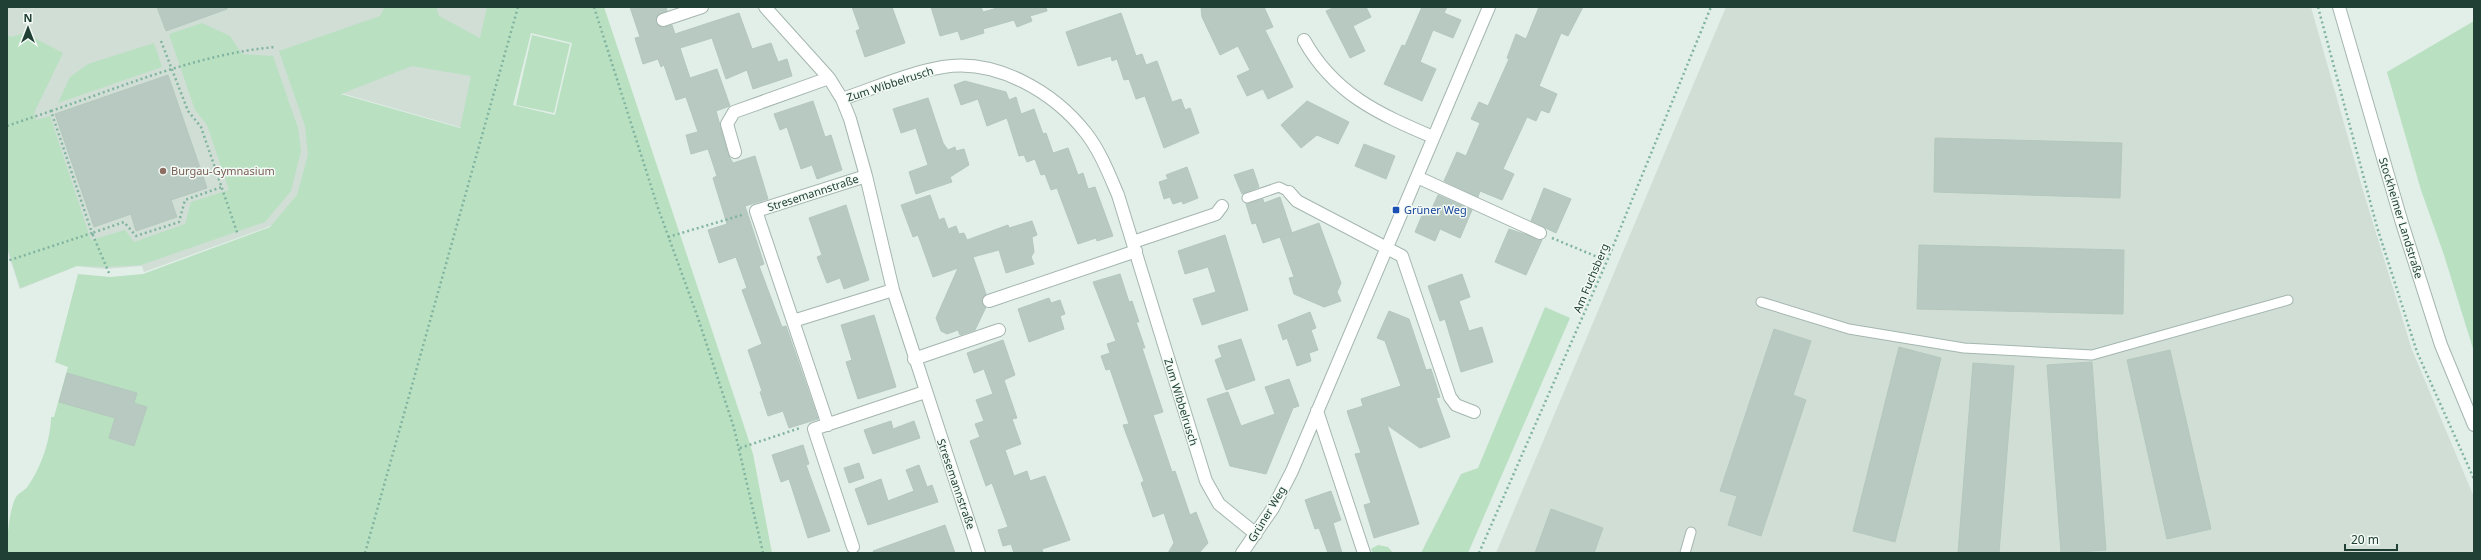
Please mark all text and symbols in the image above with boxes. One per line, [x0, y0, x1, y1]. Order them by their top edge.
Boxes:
north arrow [8, 8, 48, 48]
text: N [24, 10, 32, 25]
street label: Zum Wibbelrusch [844, 62, 935, 105]
street label: Stockheimer Landstraße [2376, 155, 2427, 280]
place label: Burgau-Gymnasium [171, 163, 275, 178]
marker: Burgau-Gymnasium [158, 166, 168, 176]
street label: Stresemannstraße [765, 171, 860, 214]
place label: Grüner Weg [1404, 202, 1467, 217]
marker: Grüner Weg [1391, 205, 1401, 215]
street label: Am Fuchsberg [1569, 241, 1612, 315]
street label: Zum Wibbelrusch [1161, 356, 1202, 447]
street label: Stresemannstraße [934, 437, 979, 531]
street label: Grüner Weg [1244, 483, 1289, 544]
scale bar [2345, 526, 2397, 552]
text: 20 m [2351, 531, 2379, 548]

